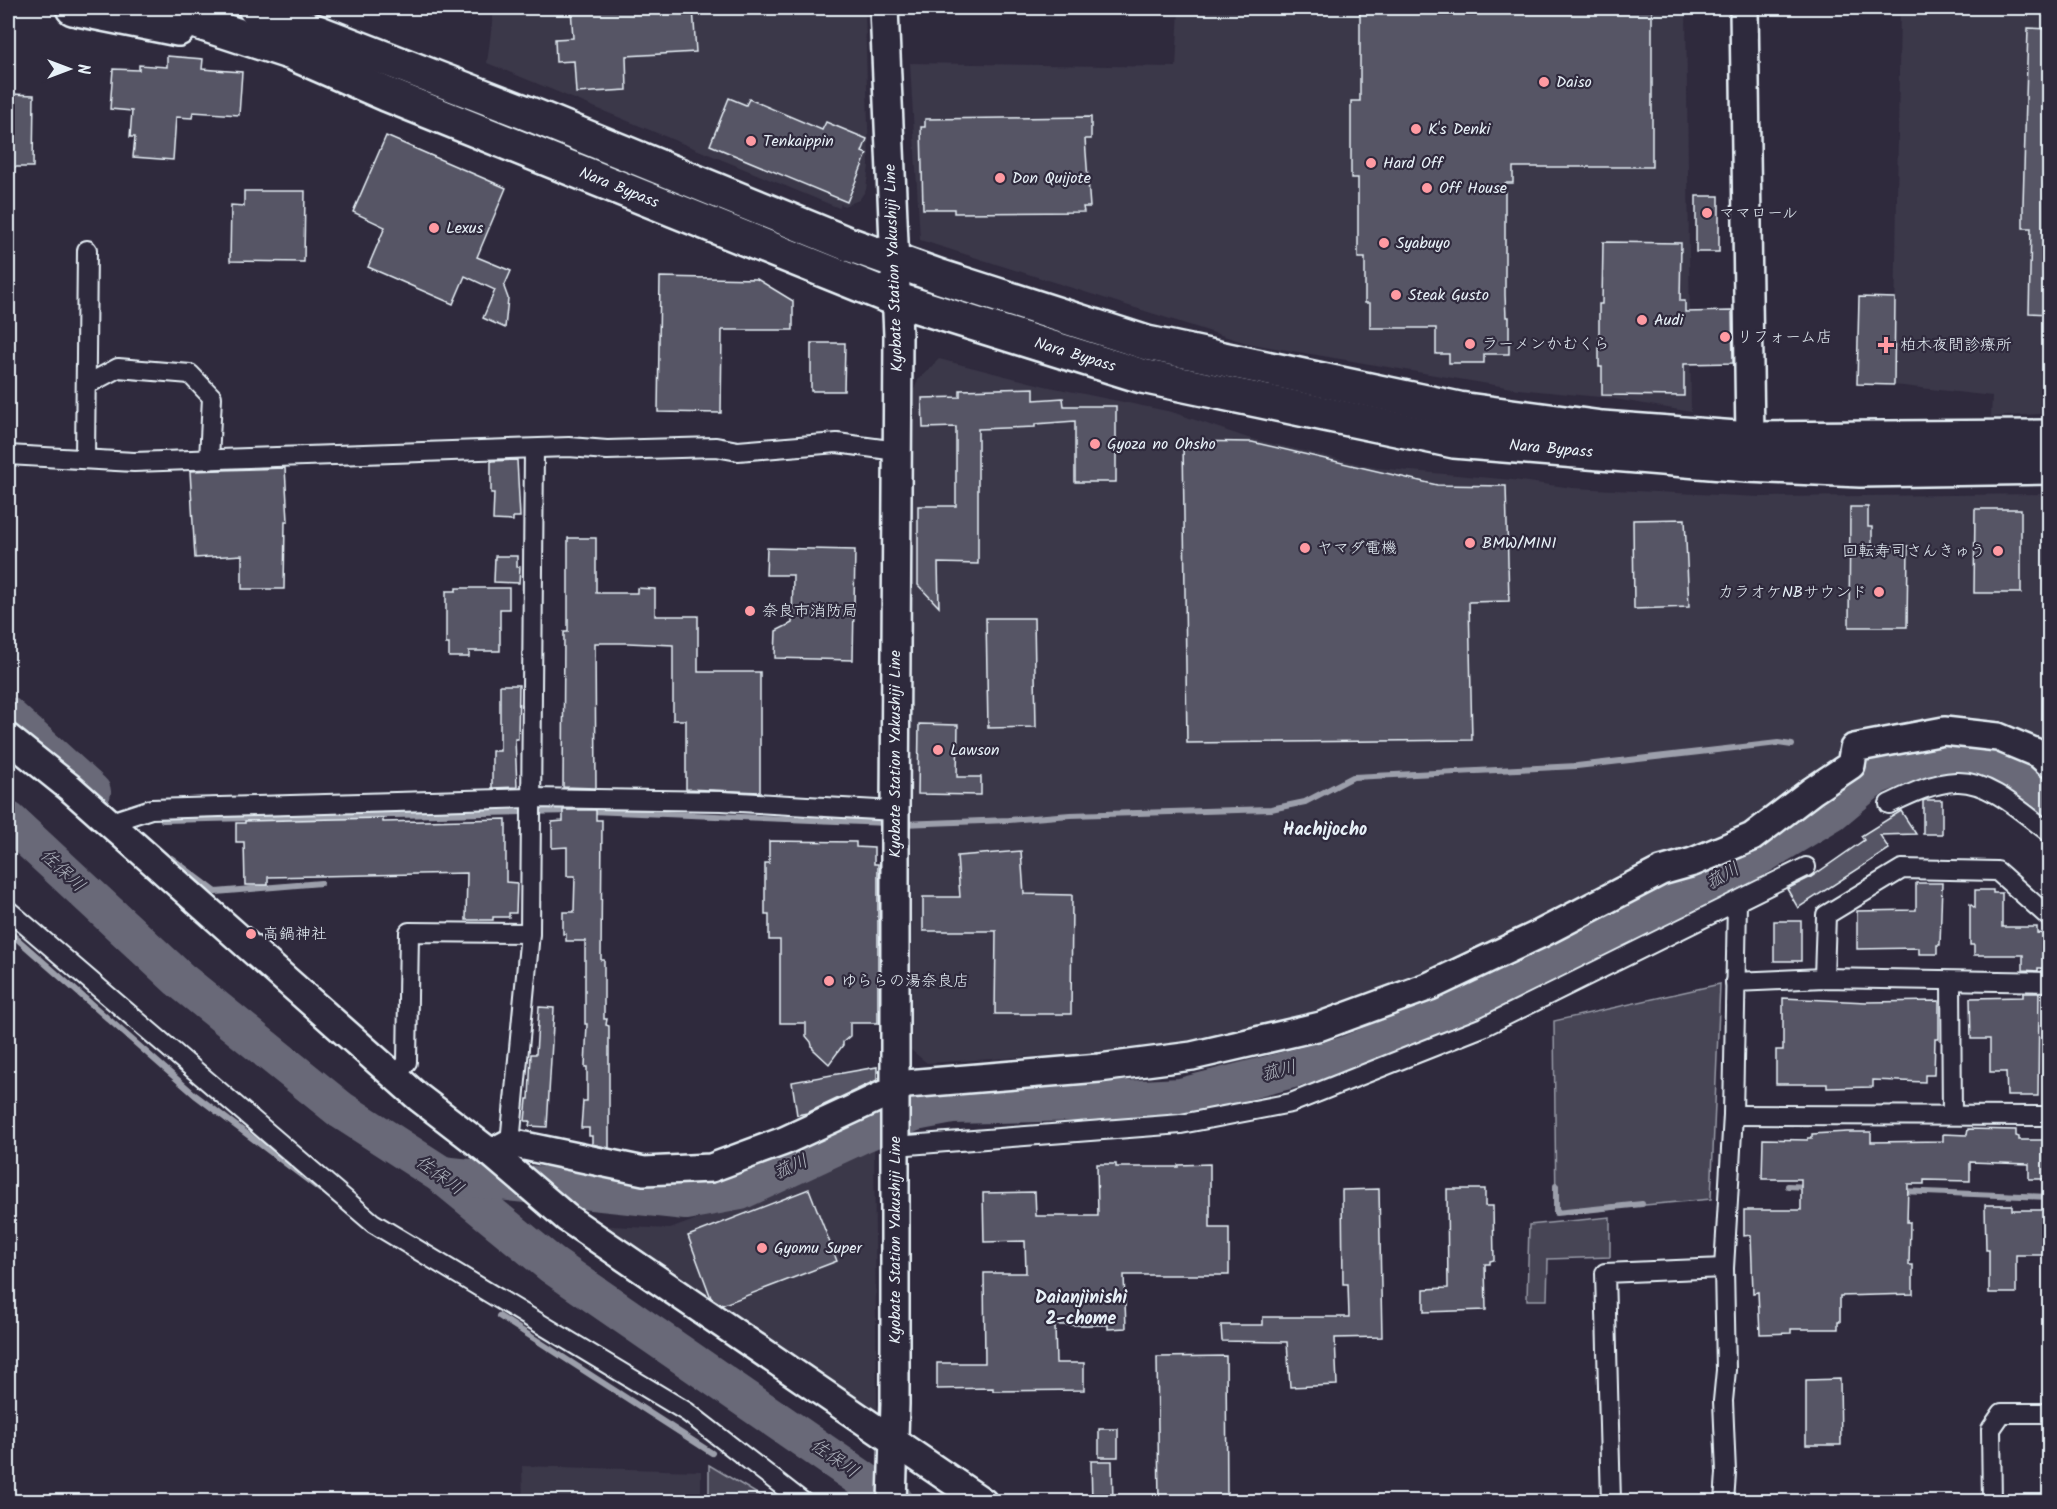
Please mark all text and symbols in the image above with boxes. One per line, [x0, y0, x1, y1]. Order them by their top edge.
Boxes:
north arrow [39, 39, 99, 99]
text: N [70, 64, 95, 74]
place label: Daiso [1556, 70, 1592, 95]
marker: Daiso [1537, 75, 1551, 89]
place label: K's Denki [1428, 117, 1492, 142]
marker: K's Denki [1409, 122, 1423, 136]
place label: Tenkaippin [763, 129, 834, 154]
marker: Tenkaippin [744, 134, 758, 148]
place label: Hard Off [1383, 151, 1445, 176]
marker: Hard Off [1364, 156, 1378, 170]
street label: Nara Bypass [575, 161, 663, 215]
street label: Kyobate Station Yakushiji Line [878, 164, 910, 372]
place label: Don Quijote [1012, 166, 1091, 191]
marker: Don Quijote [993, 171, 1007, 185]
place label: Off House [1439, 176, 1507, 201]
marker: Off House [1420, 181, 1434, 195]
place label: ママロール [1719, 201, 1798, 226]
marker: ママロール [1700, 206, 1714, 220]
place label: Lexus [446, 216, 483, 241]
marker: Lexus [427, 221, 441, 235]
place label: Syabuyo [1396, 231, 1450, 256]
marker: Syabuyo [1377, 236, 1391, 250]
place label: Steak Gusto [1408, 283, 1489, 308]
marker: Steak Gusto [1389, 288, 1403, 302]
place label: Audi [1654, 308, 1684, 333]
marker: Audi [1635, 313, 1649, 327]
place label: リフォーム店 [1737, 325, 1832, 350]
marker: リフォーム店 [1718, 330, 1732, 344]
street label: Nara Bypass [1031, 331, 1119, 379]
place label: ラーメンかむくら [1482, 332, 1610, 357]
place label: 柏木夜間診療所 [1900, 333, 2012, 358]
marker: 柏木夜間診療所 [1877, 336, 1895, 354]
marker: ラーメンかむくら [1463, 337, 1477, 351]
place label: Gyoza no Ohsho [1107, 432, 1216, 457]
street label: Nara Bypass [1508, 433, 1594, 465]
marker: Gyoza no Ohsho [1088, 437, 1102, 451]
place label: BMW/MINI [1482, 531, 1556, 556]
place label: ヤマダ電機 [1317, 536, 1397, 561]
marker: BMW/MINI [1463, 536, 1477, 550]
place label: 回転寿司さんきゅう [1842, 539, 1986, 564]
marker: ヤマダ電機 [1298, 541, 1312, 555]
marker: 回転寿司さんきゅう [1991, 544, 2005, 558]
place label: カラオケNBサウンド [1718, 580, 1867, 605]
marker: カラオケNBサウンド [1872, 585, 1886, 599]
place label: 奈良市消防局 [762, 599, 858, 624]
marker: 奈良市消防局 [743, 604, 757, 618]
street label: Kyobate Station Yakushiji Line [883, 650, 908, 858]
place label: Lawson [950, 738, 1000, 763]
marker: Lawson [931, 743, 945, 757]
district label: Hachijocho [1283, 816, 1367, 845]
water label: 佐保川 [32, 842, 92, 900]
water label: 菰川 [1700, 855, 1746, 899]
place label: 高鍋神社 [263, 922, 327, 947]
marker: 高鍋神社 [244, 927, 258, 941]
place label: ゆららの湯奈良店 [841, 969, 969, 994]
marker: ゆららの湯奈良店 [822, 974, 836, 988]
water label: 菰川 [1258, 1054, 1300, 1090]
street label: Kyobate Station Yakushiji Line [883, 1136, 908, 1344]
water label: 菰川 [769, 1147, 813, 1189]
water label: 佐保川 [409, 1148, 469, 1204]
place label: Gyomu Super [774, 1236, 863, 1261]
marker: Gyomu Super [755, 1241, 769, 1255]
district label: Daianjinishi 2-chome [1035, 1284, 1127, 1334]
water label: 佐保川 [804, 1432, 864, 1486]

